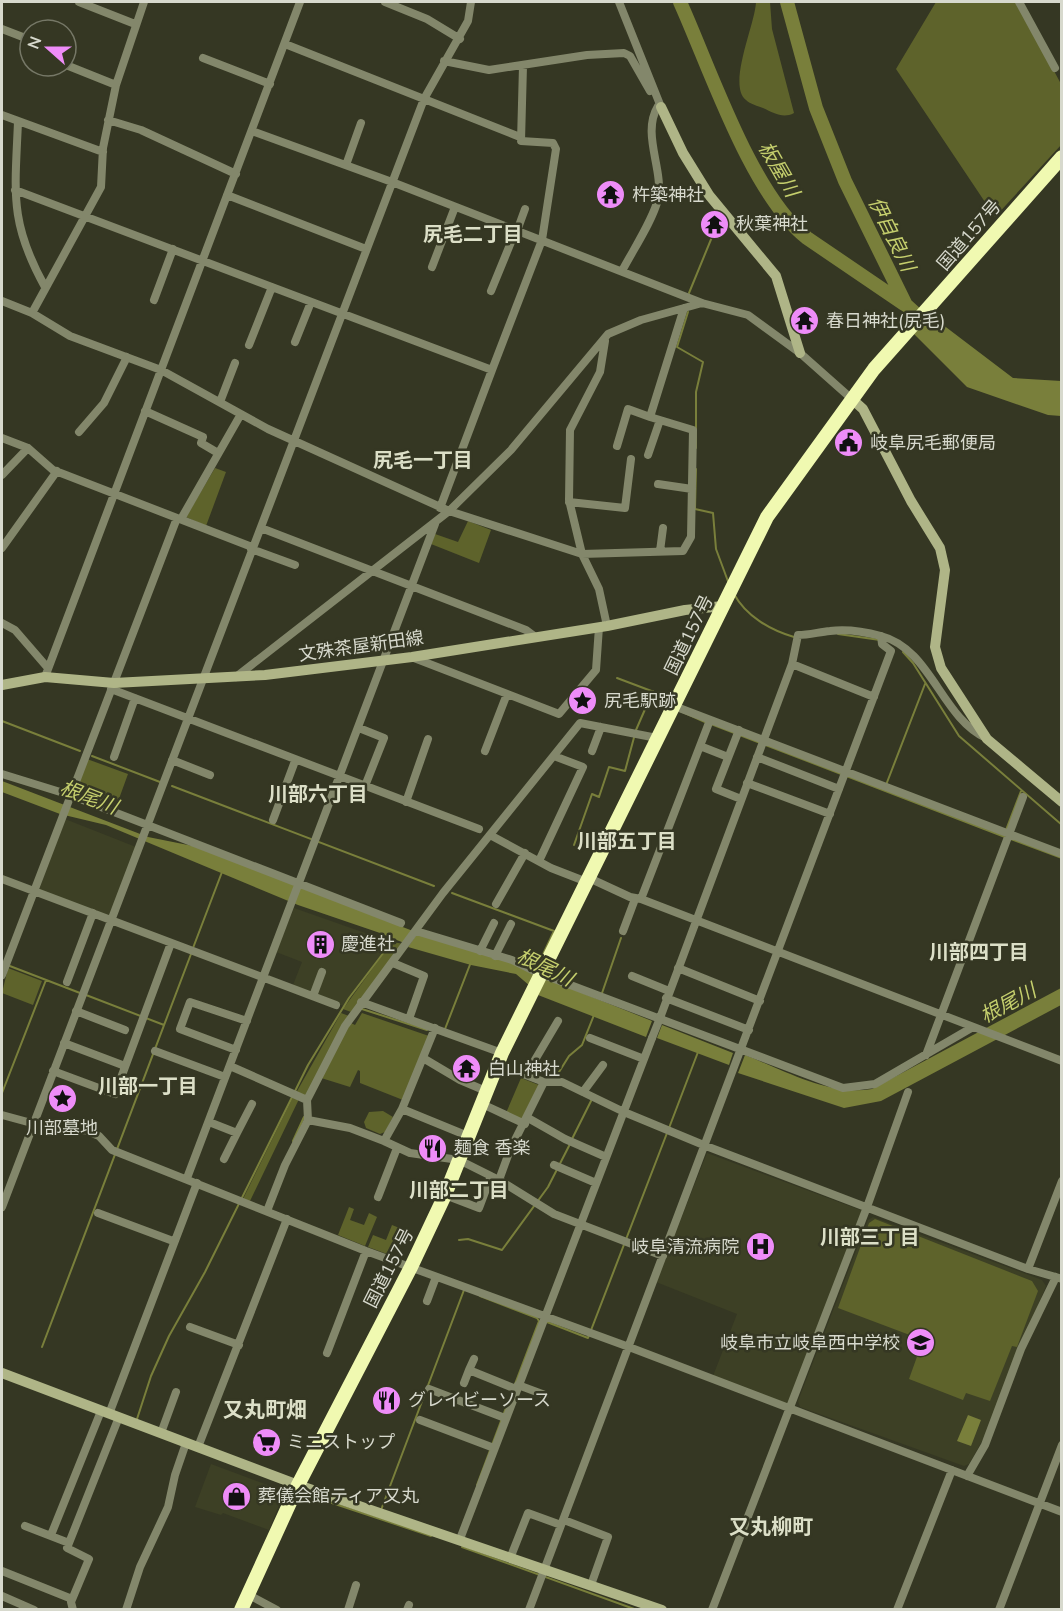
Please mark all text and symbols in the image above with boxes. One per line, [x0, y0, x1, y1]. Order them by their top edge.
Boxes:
north arrow [18, 18, 78, 78]
text: N [23, 33, 47, 53]
water label: 板屋川 [752, 137, 806, 204]
temple icon: 杵築神社 [595, 179, 627, 211]
place label: 杵築神社 [632, 183, 704, 207]
water label: 伊自良川 [862, 192, 922, 278]
street label: 国道157号 [932, 195, 1006, 275]
temple icon: 秋葉神社 [699, 208, 731, 240]
place label: 秋葉神社 [736, 212, 808, 236]
district label: 尻毛二丁目 [423, 221, 523, 248]
temple icon: 春日神社(尻毛) [789, 305, 821, 337]
place label: 春日神社(尻毛) [826, 309, 945, 333]
public building icon: 岐阜尻毛郵便局 [833, 427, 865, 459]
place label: 岐阜尻毛郵便局 [870, 431, 996, 455]
district label: 尻毛一丁目 [373, 447, 473, 474]
street label: 国道157号 [659, 591, 719, 679]
street label: 文殊茶屋新田線 [297, 625, 425, 667]
place icon: 尻毛駅跡 [567, 685, 599, 717]
place label: 尻毛駅跡 [604, 689, 676, 713]
water label: 根尾川 [56, 774, 124, 822]
district label: 川部六丁目 [268, 781, 368, 808]
district label: 川部五丁目 [577, 828, 677, 855]
building icon: 慶進社 [304, 928, 336, 960]
place label: 慶進社 [341, 932, 395, 956]
district label: 川部四丁目 [929, 939, 1029, 966]
water label: 根尾川 [512, 942, 579, 994]
water label: 根尾川 [975, 976, 1043, 1029]
temple icon: 白山神社 [451, 1053, 483, 1085]
place label: 白山神社 [488, 1057, 560, 1081]
district label: 川部一丁目 [98, 1073, 198, 1100]
place icon: 川部墓地 [46, 1083, 78, 1115]
place label: 川部墓地 [26, 1116, 98, 1140]
restaurant icon: 麺食 香楽 [417, 1132, 449, 1164]
place label: 麺食 香楽 [454, 1136, 531, 1160]
district label: 川部二丁目 [409, 1177, 509, 1204]
street label: 国道157号 [359, 1224, 419, 1312]
district label: 川部三丁目 [820, 1224, 920, 1251]
hospital icon: 岐阜清流病院 [744, 1231, 776, 1263]
place label: 岐阜清流病院 [631, 1235, 739, 1259]
school or university icon: 岐阜市立岐阜西中学校 [905, 1327, 937, 1359]
place label: 岐阜市立岐阜西中学校 [720, 1331, 900, 1355]
restaurant icon: グレイビーソース [371, 1384, 403, 1416]
place label: グレイビーソース [408, 1388, 551, 1412]
district label: 又丸町畑 [223, 1396, 307, 1424]
supermarket icon: ミニストップ [250, 1426, 282, 1458]
place label: ミニストップ [287, 1430, 395, 1454]
shop icon: 葬儀会館ティア又丸 [221, 1480, 253, 1512]
place label: 葬儀会館ティア又丸 [258, 1484, 419, 1508]
district label: 又丸柳町 [729, 1513, 813, 1541]

